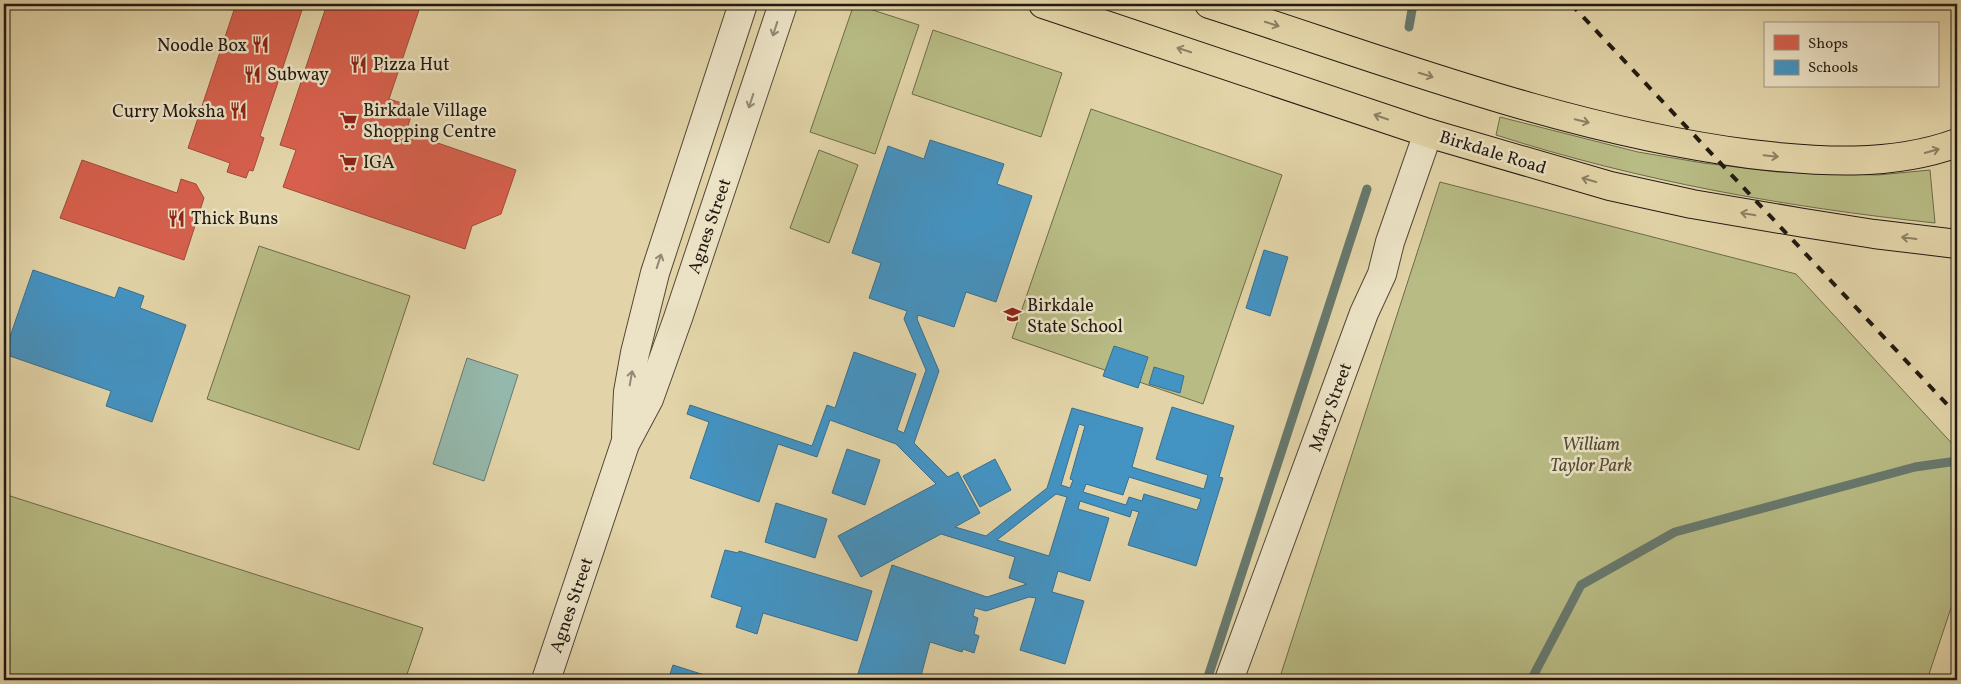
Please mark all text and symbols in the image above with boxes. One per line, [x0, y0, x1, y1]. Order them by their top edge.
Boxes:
one-way arrow [1264, 20, 1280, 30]
one-way arrow [769, 21, 779, 37]
legend [1764, 22, 1938, 88]
place label: Noodle Box [157, 34, 247, 59]
text: Shops [1808, 34, 1848, 55]
restaurant icon: Noodle Box [251, 35, 271, 55]
one-way arrow [1176, 45, 1192, 55]
place label: Pizza Hut [373, 53, 450, 78]
restaurant icon: Pizza Hut [349, 54, 369, 74]
text: Schools [1808, 58, 1858, 79]
place label: Subway [267, 63, 329, 88]
restaurant icon: Subway [243, 64, 263, 84]
one-way arrow [1418, 71, 1434, 80]
one-way arrow [746, 93, 756, 109]
place label: Birkdale Village Shopping Centre [363, 99, 496, 145]
place label: Curry Moksha [112, 100, 225, 125]
restaurant icon: Curry Moksha [229, 101, 249, 121]
supermarket icon: Birkdale Village Shopping Centre [339, 110, 359, 130]
one-way arrow [1374, 112, 1390, 121]
one-way arrow [1574, 117, 1590, 126]
street label: Birkdale Road [1436, 125, 1549, 182]
one-way arrow [1923, 145, 1939, 155]
place label: IGA [363, 151, 395, 176]
one-way arrow [1762, 151, 1778, 161]
supermarket icon: IGA [339, 152, 359, 172]
street label: Agnes Street [682, 175, 738, 278]
one-way arrow [1582, 175, 1598, 185]
place label: Thick Buns [191, 207, 278, 232]
restaurant icon: Thick Buns [167, 208, 187, 228]
one-way arrow [1741, 208, 1757, 218]
one-way arrow [1901, 233, 1917, 243]
one-way arrow [655, 254, 664, 269]
place label: Birkdale State School [1027, 294, 1123, 340]
school or university icon: Birkdale State School [1003, 305, 1023, 325]
street label: Mary Street [1304, 359, 1359, 456]
one-way arrow [626, 371, 636, 387]
park label: William Taylor Park [1550, 433, 1632, 479]
street label: Agnes Street [544, 554, 600, 657]

